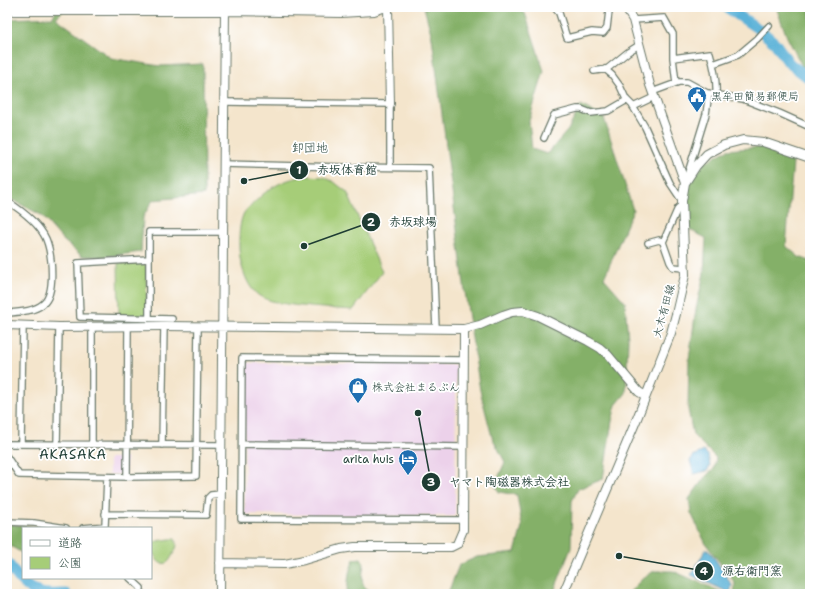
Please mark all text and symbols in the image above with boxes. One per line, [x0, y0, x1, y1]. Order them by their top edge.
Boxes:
public building icon: 黒牟田簡易郵便局 [686, 85, 708, 113]
place label: 黒牟田簡易郵便局 [711, 89, 799, 104]
district label: 卸団地 [292, 140, 328, 156]
callout: 赤坂体育館 [289, 158, 385, 182]
text: 1 [296, 162, 302, 178]
text: 赤坂体育館 [317, 162, 377, 178]
callout: 赤坂球場 [361, 210, 445, 234]
text: 2 [367, 214, 376, 230]
text: 赤坂球場 [389, 214, 437, 230]
street label: 大木有田線 [650, 282, 678, 340]
shop icon: 株式会社まるぶん [347, 376, 369, 404]
place label: 株式会社まるぶん [372, 380, 460, 395]
district label: AKASAKA [39, 446, 107, 463]
hotel icon: arita huis [397, 448, 419, 476]
place label: arita huis [343, 452, 394, 467]
callout: ヤマト陶磁器株式会社 [421, 470, 577, 494]
text: 3 [427, 474, 435, 490]
text: ヤマト陶磁器株式会社 [449, 474, 569, 490]
legend [22, 527, 152, 579]
text: 道路 [58, 535, 82, 551]
text: 公園 [58, 555, 82, 571]
callout: 源右衛門窯 [694, 559, 790, 583]
text: 4 [700, 563, 709, 579]
text: 源右衛門窯 [722, 563, 782, 579]

